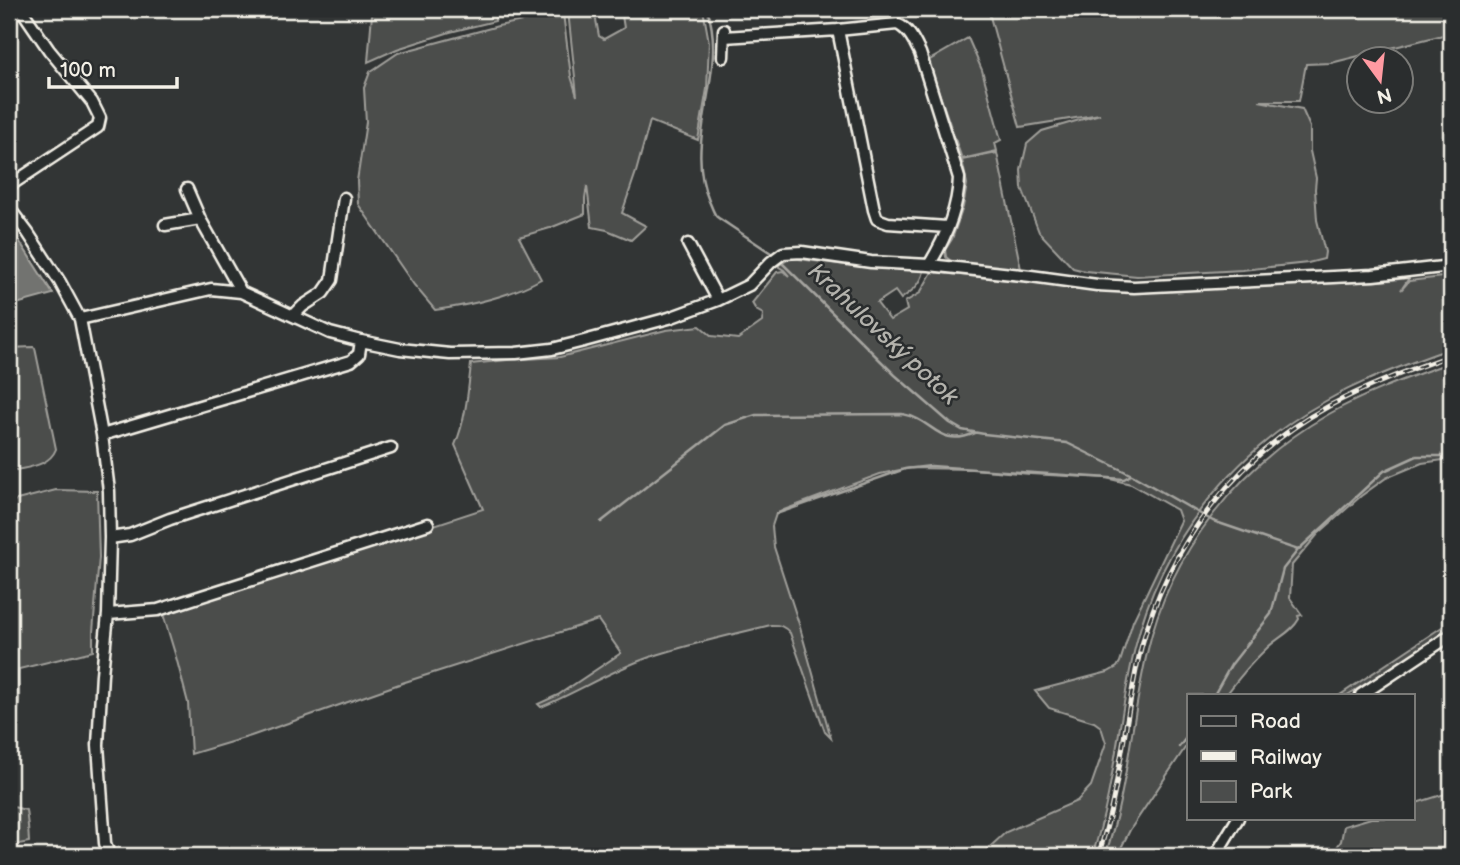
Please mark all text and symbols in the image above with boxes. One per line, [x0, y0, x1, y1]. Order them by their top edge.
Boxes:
scale bar [49, 46, 177, 90]
north arrow [1344, 46, 1414, 116]
text: 100 m [60, 58, 116, 83]
text: N [1374, 82, 1394, 108]
water label: Krahulovský potok [802, 257, 965, 412]
legend [1187, 694, 1414, 820]
text: Road [1250, 709, 1301, 734]
text: Railway [1250, 745, 1322, 770]
text: Park [1250, 779, 1293, 804]

